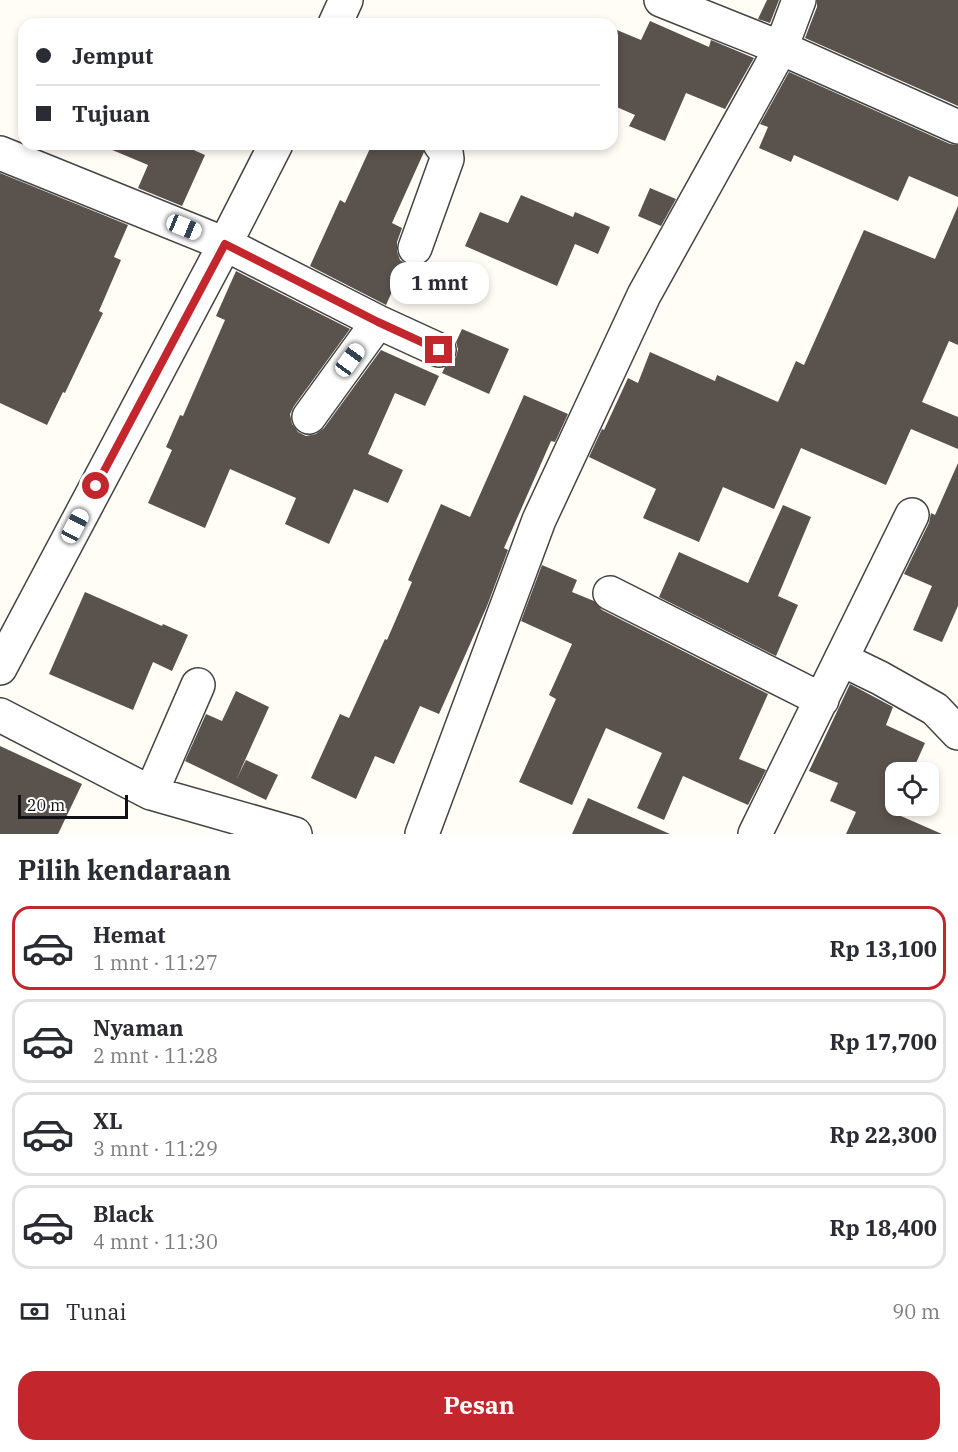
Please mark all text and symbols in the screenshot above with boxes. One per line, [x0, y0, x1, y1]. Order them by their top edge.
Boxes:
text: Jemput [72, 41, 153, 70]
text: Tujuan [72, 99, 150, 128]
car [164, 212, 204, 242]
callout: 1 mnt [390, 263, 488, 305]
text: 1 mnt [411, 269, 468, 296]
route end [425, 336, 452, 363]
car [332, 340, 368, 380]
route start [82, 472, 109, 499]
car [59, 506, 91, 546]
map controls [885, 762, 939, 816]
button: locate [885, 762, 939, 816]
scale bar [18, 792, 128, 820]
text: 20 m [27, 795, 65, 815]
text: Pilih kendaraan [18, 852, 231, 887]
text: Hemat [93, 920, 165, 949]
icon: car [21, 921, 75, 975]
text: Rp 13,100 [830, 934, 937, 963]
text: 1 mnt · 11:27 [93, 949, 218, 976]
text: Nyaman [93, 1013, 184, 1042]
icon: car [21, 1014, 75, 1068]
text: Rp 17,700 [830, 1027, 937, 1056]
text: 2 mnt · 11:28 [93, 1042, 218, 1069]
text: XL [93, 1106, 123, 1135]
icon: car [21, 1107, 75, 1161]
text: Rp 22,300 [830, 1120, 937, 1149]
text: 3 mnt · 11:29 [93, 1135, 218, 1162]
text: Black [93, 1199, 154, 1228]
icon: car [21, 1200, 75, 1254]
text: Rp 18,400 [830, 1213, 937, 1242]
text: 4 mnt · 11:30 [93, 1228, 218, 1255]
icon: cash [18, 1295, 51, 1328]
text: Tunai [66, 1297, 127, 1326]
text: 90 m [892, 1298, 940, 1325]
button: Pesan [18, 1371, 940, 1440]

